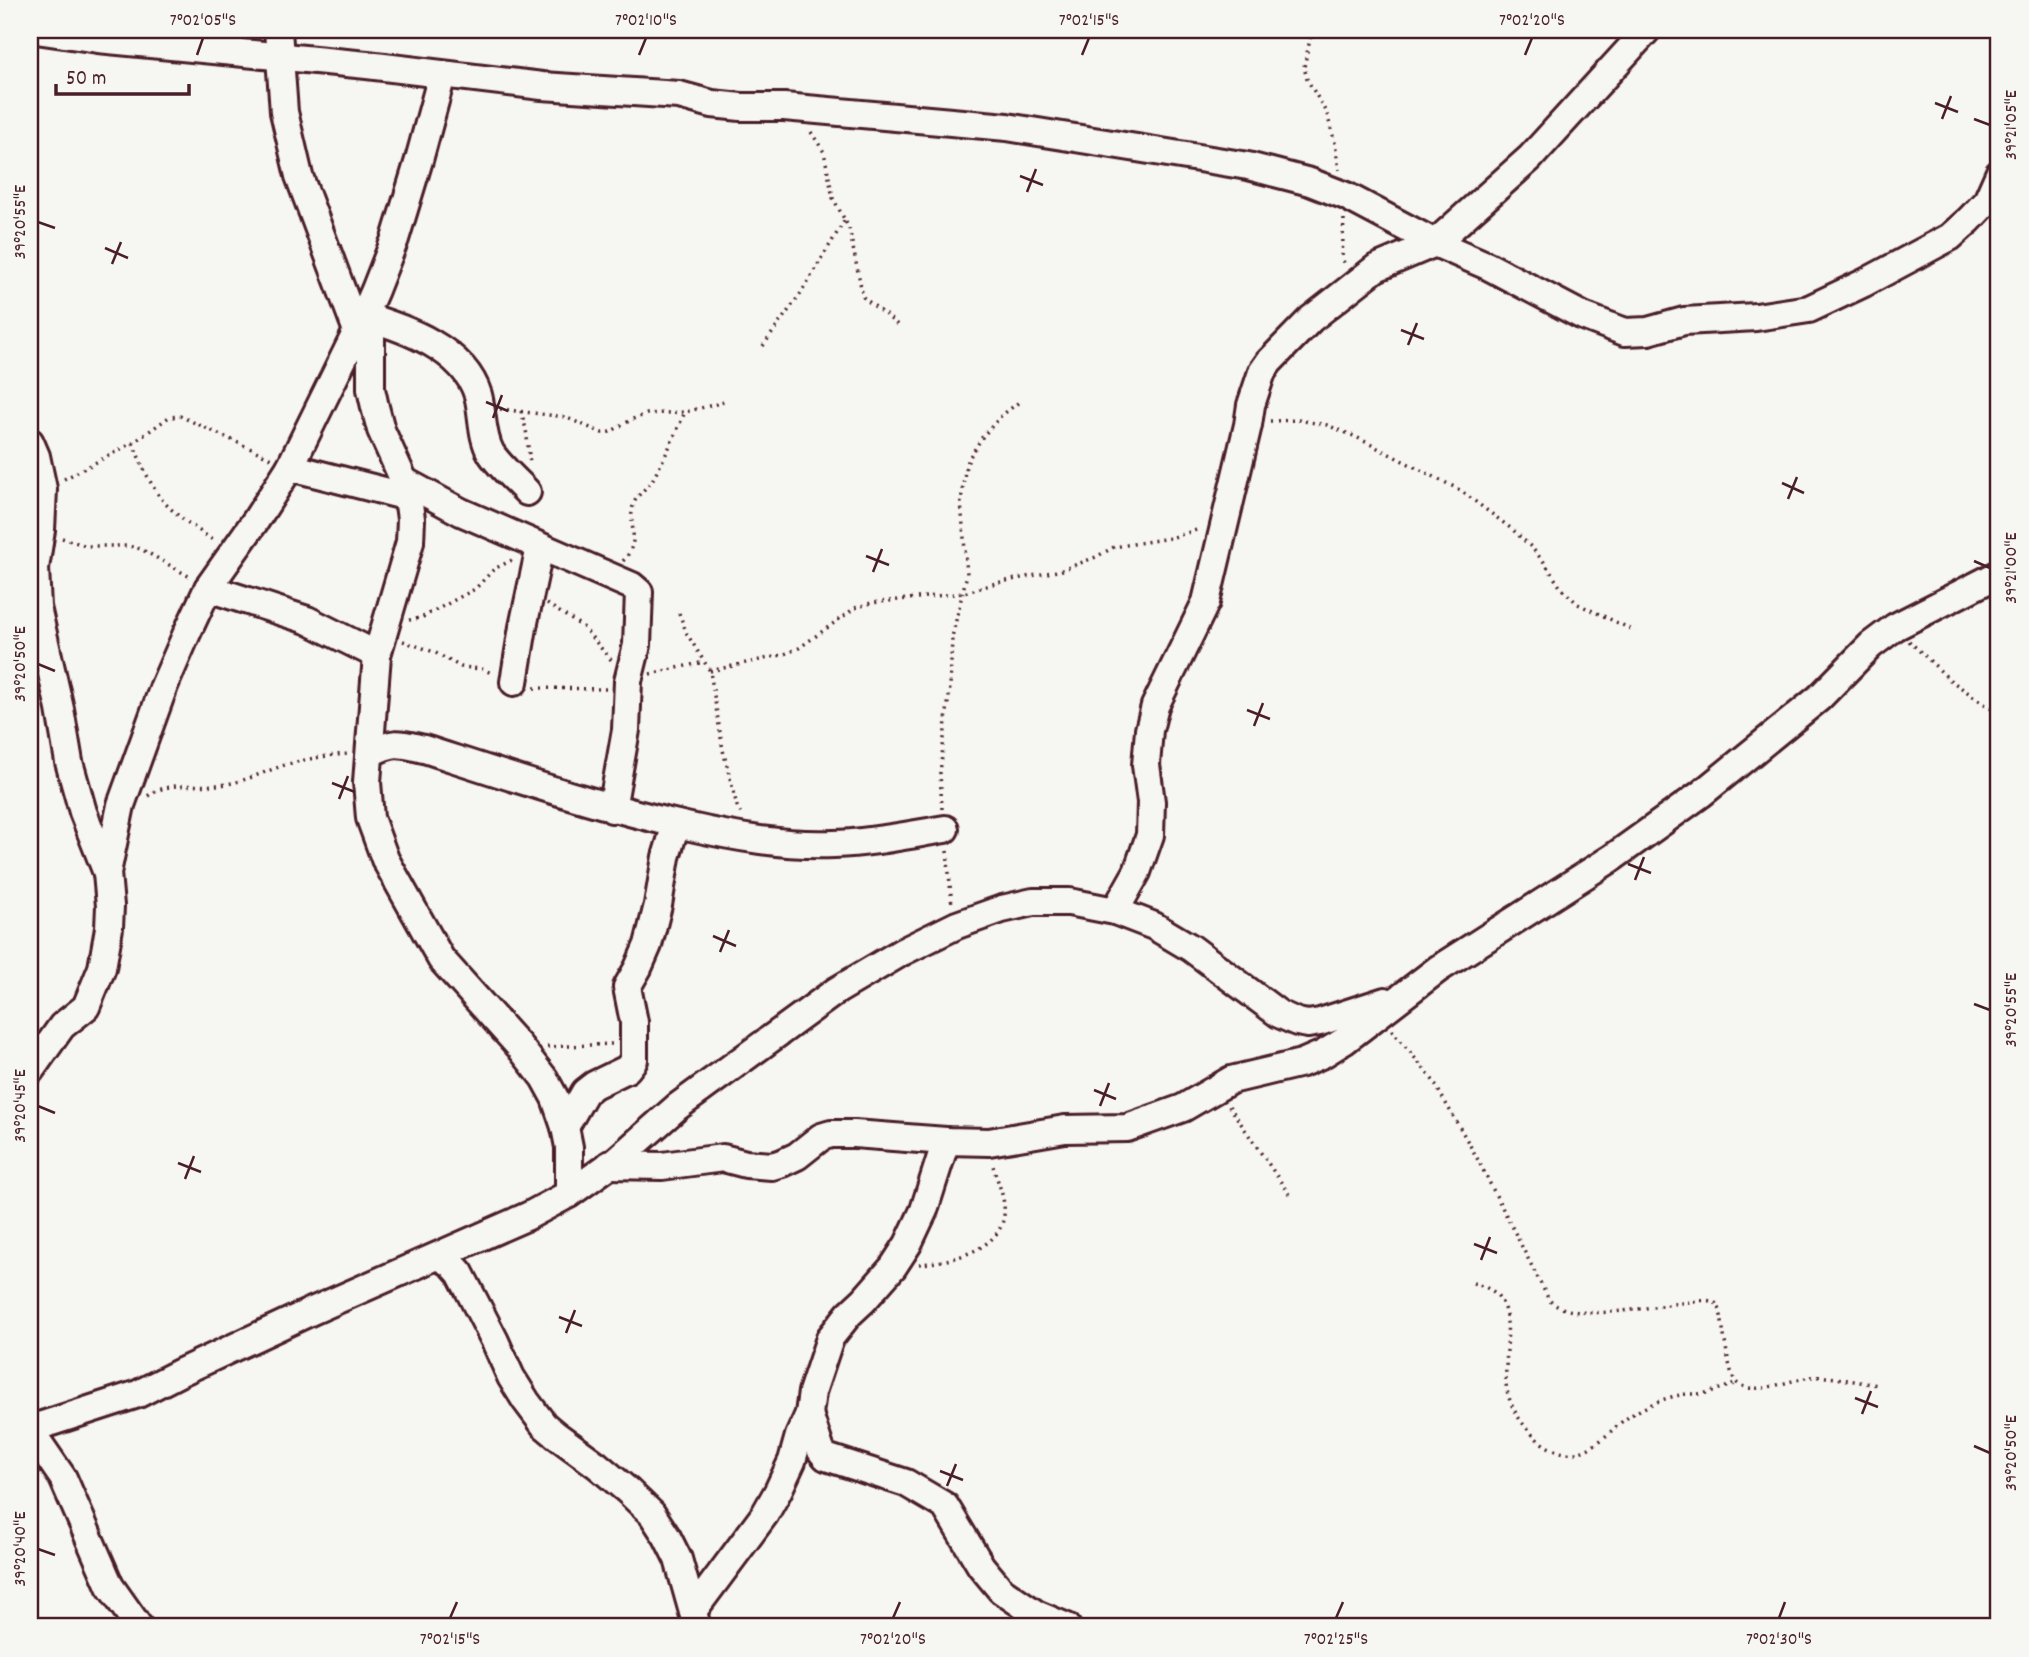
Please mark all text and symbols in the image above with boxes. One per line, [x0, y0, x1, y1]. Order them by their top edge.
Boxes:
text: 7°02'05"S [170, 9, 236, 34]
text: 7°02'10"S [615, 9, 677, 34]
text: 7°02'15"S [1059, 9, 1119, 34]
text: 7°02'20"S [1499, 9, 1565, 34]
scale bar [56, 52, 189, 96]
text: 50 m [66, 65, 106, 95]
text: 39°21'05"E [2000, 90, 2025, 160]
text: 39°20'55"E [9, 185, 34, 259]
text: 39°21'00"E [2000, 532, 2025, 604]
text: 39°20'50"E [9, 626, 34, 702]
text: 39°20'55"E [2000, 973, 2025, 1047]
text: 39°20'45"E [9, 1069, 34, 1143]
text: 39°20'50"E [2000, 1415, 2025, 1491]
text: 39°20'40"E [9, 1511, 34, 1587]
text: 7°02'15"S [420, 1628, 480, 1653]
text: 7°02'20"S [860, 1628, 926, 1653]
text: 7°02'25"S [1304, 1628, 1368, 1653]
text: 7°02'30"S [1746, 1628, 1812, 1653]

